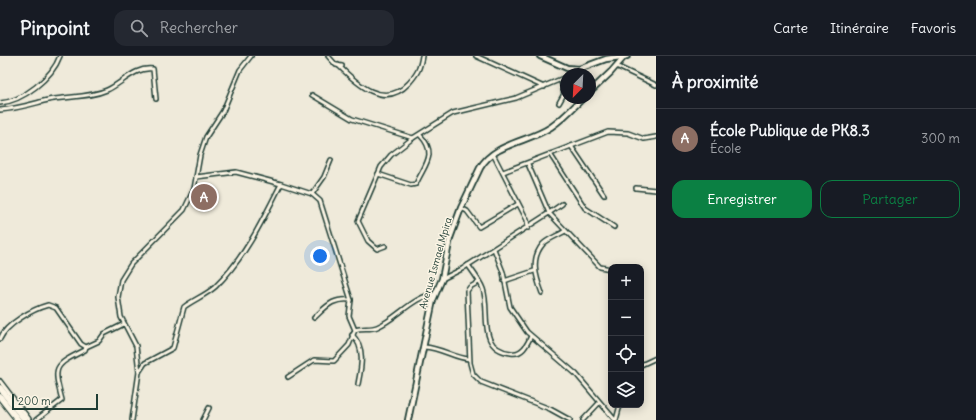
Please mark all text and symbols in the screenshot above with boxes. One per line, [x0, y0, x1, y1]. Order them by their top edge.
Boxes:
search box [114, 10, 394, 46]
text: Pinpoint [20, 16, 90, 40]
icon: search [128, 17, 150, 39]
text: Rechercher [160, 18, 238, 37]
text: Carte [773, 19, 808, 37]
text: Itinéraire [830, 19, 889, 37]
text: Favoris [911, 19, 956, 37]
north arrow [560, 68, 596, 104]
text: À proximité [672, 71, 758, 93]
text: École Publique de PK8.3 [710, 121, 870, 140]
text: A [681, 130, 689, 147]
text: 300 m [921, 130, 960, 147]
text: École [710, 140, 741, 157]
button: Enregistrer [672, 180, 812, 218]
button: Partager [820, 180, 960, 218]
pin: A [191, 182, 217, 212]
street label: Avenue Ismael Mpira [416, 215, 455, 311]
your location [310, 246, 330, 266]
map controls [608, 264, 644, 408]
button: + [608, 264, 644, 300]
button: − [608, 300, 644, 336]
button: locate [608, 336, 644, 372]
button: layers [608, 372, 644, 408]
scale bar [12, 392, 98, 411]
text: 200 m [18, 394, 51, 408]

